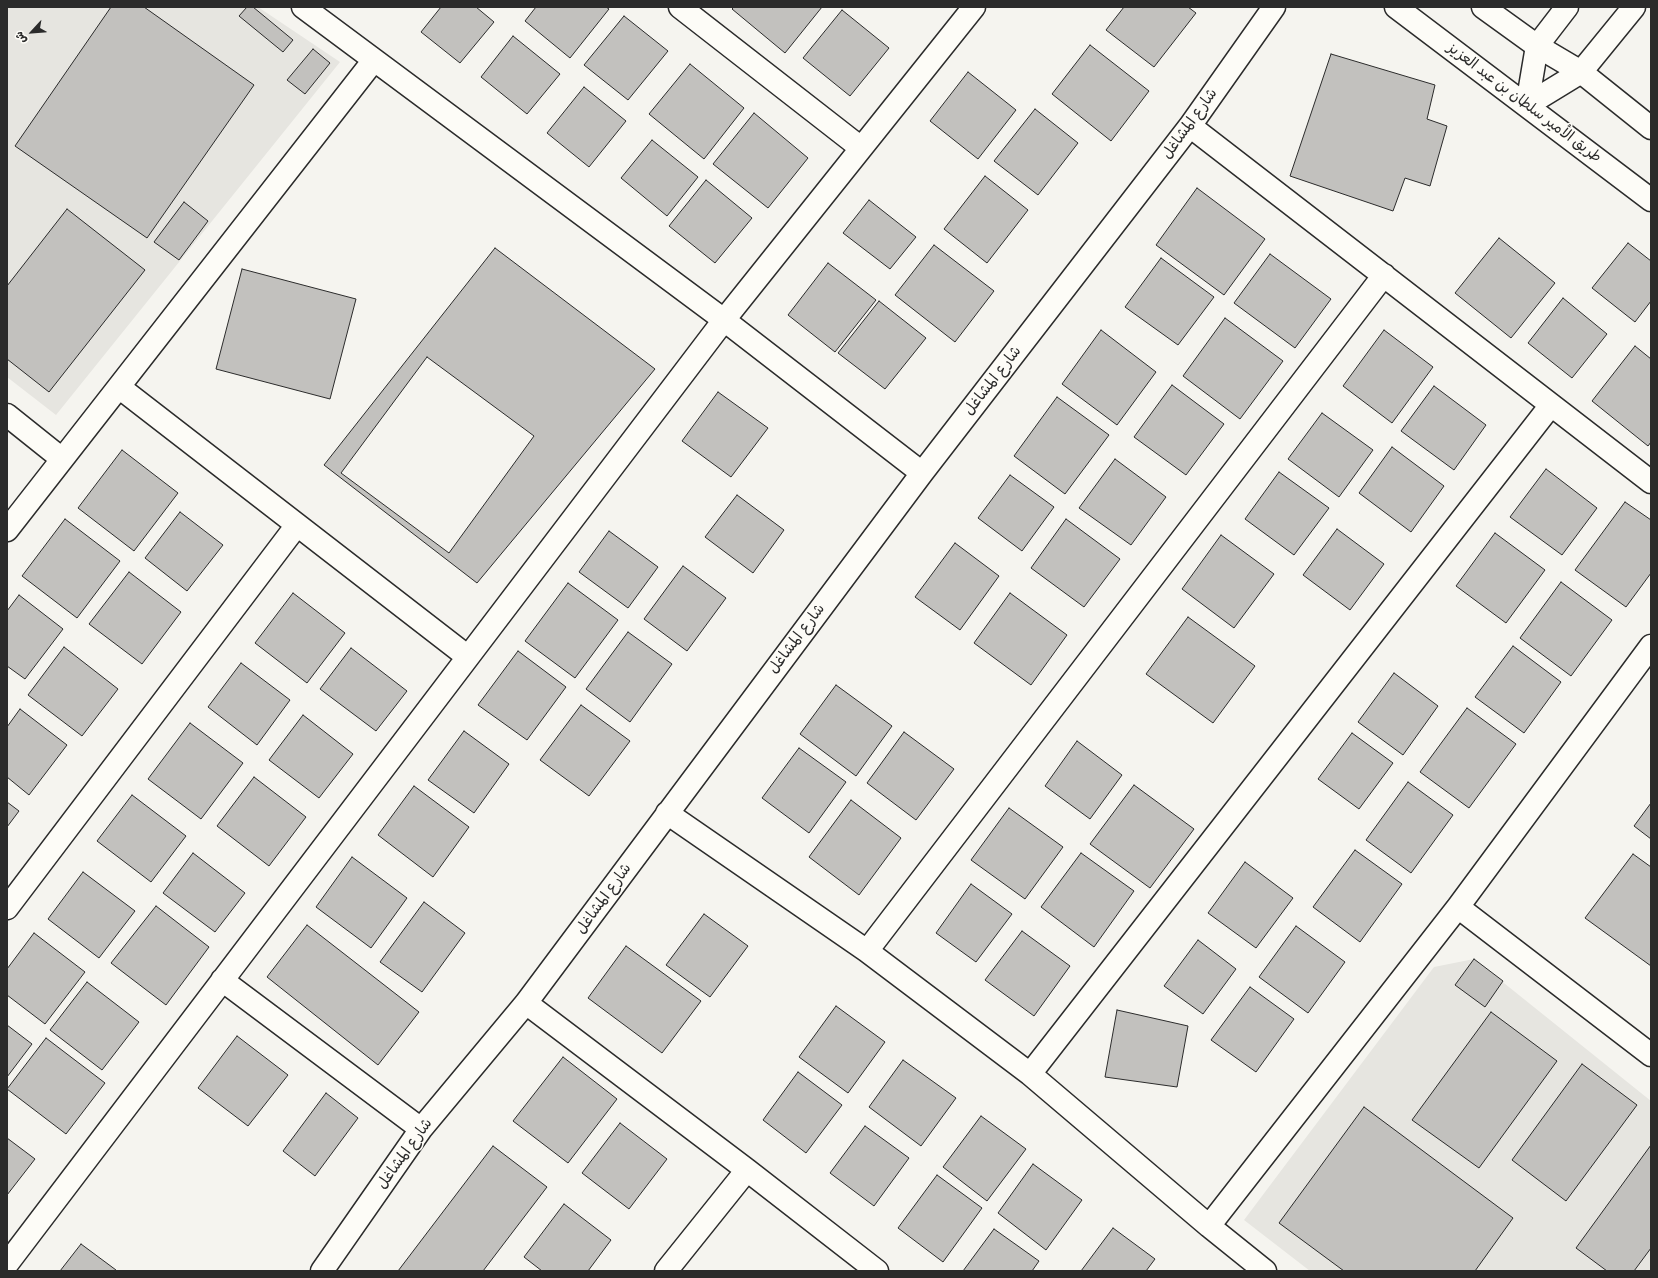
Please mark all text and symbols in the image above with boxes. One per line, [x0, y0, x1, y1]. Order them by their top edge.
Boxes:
north arrow [12, 12, 52, 52]
text: ش [12, 29, 29, 46]
street label: طريق الأمير سلطان بن عبد العزيز [1443, 39, 1605, 167]
street label: شارع المشاغل [1158, 85, 1222, 163]
street label: شارع المشاغل [960, 343, 1026, 419]
street label: شارع المشاغل [765, 601, 829, 677]
street label: شارع المشاغل [572, 860, 636, 938]
street label: شارع المشاغل [373, 1115, 437, 1193]

